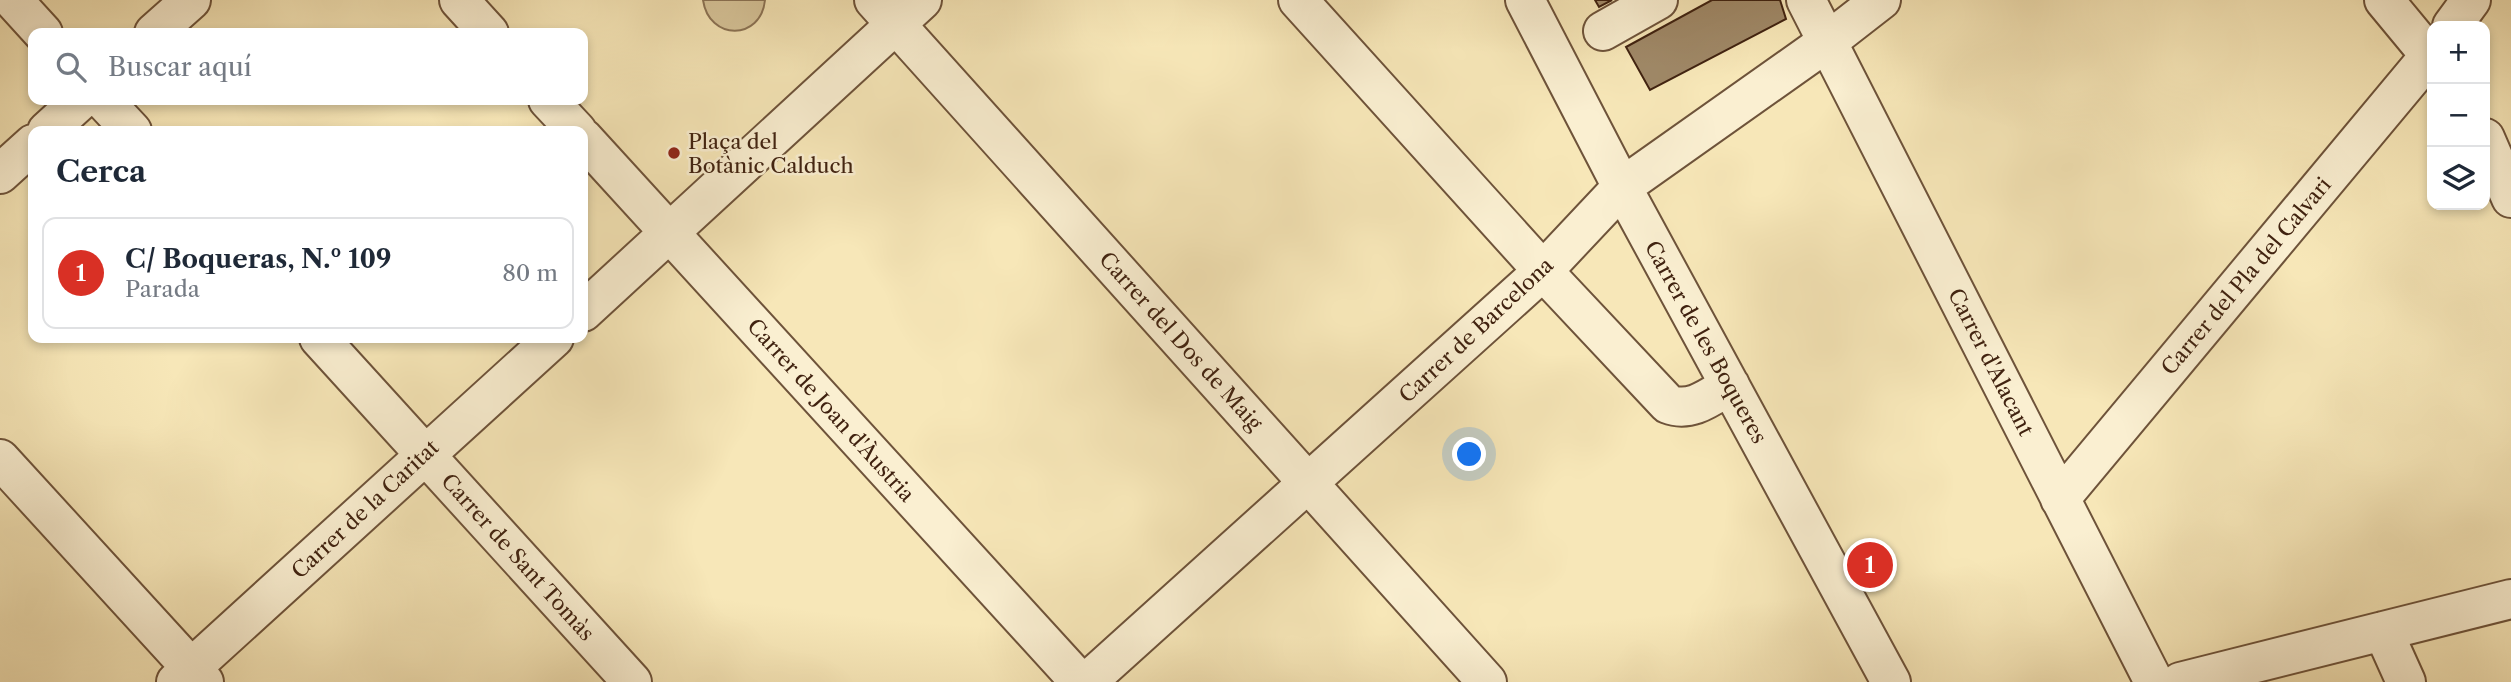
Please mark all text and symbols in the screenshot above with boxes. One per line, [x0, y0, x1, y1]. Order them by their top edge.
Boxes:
map controls [2427, 21, 2490, 210]
button: + [2427, 21, 2490, 84]
search box [28, 28, 588, 105]
icon: search [52, 48, 90, 86]
text: Buscar aquí [108, 51, 252, 83]
button: − [2427, 84, 2490, 147]
place label: Plaça del Botànic Calduch [688, 129, 854, 178]
marker: Plaça del Botànic Calduch [666, 145, 682, 161]
button: layers [2427, 147, 2490, 210]
text: Cerca [56, 153, 146, 190]
street label: Carrer del Pla del Calvari [2156, 172, 2336, 380]
street label: Carrer de les Boqueres [1640, 236, 1772, 448]
text: C/ Boqueras, N.º 109 [125, 243, 392, 275]
street label: Carrer del Dos de Maig [1094, 247, 1268, 436]
street label: Carrer de Barcelona [1394, 252, 1559, 408]
text: 1 [76, 259, 86, 287]
text: 80 m [502, 259, 558, 287]
text: Parada [125, 275, 200, 303]
street label: Carrer d'Alacant [1943, 284, 2039, 440]
street label: Carrer de Joan d'Àustria [742, 313, 920, 507]
street label: Carrer de la Caritat [286, 434, 444, 584]
your location [1452, 437, 1486, 471]
street label: Carrer de Sant Tomàs [436, 468, 600, 646]
pin: 1 [1847, 539, 1893, 591]

